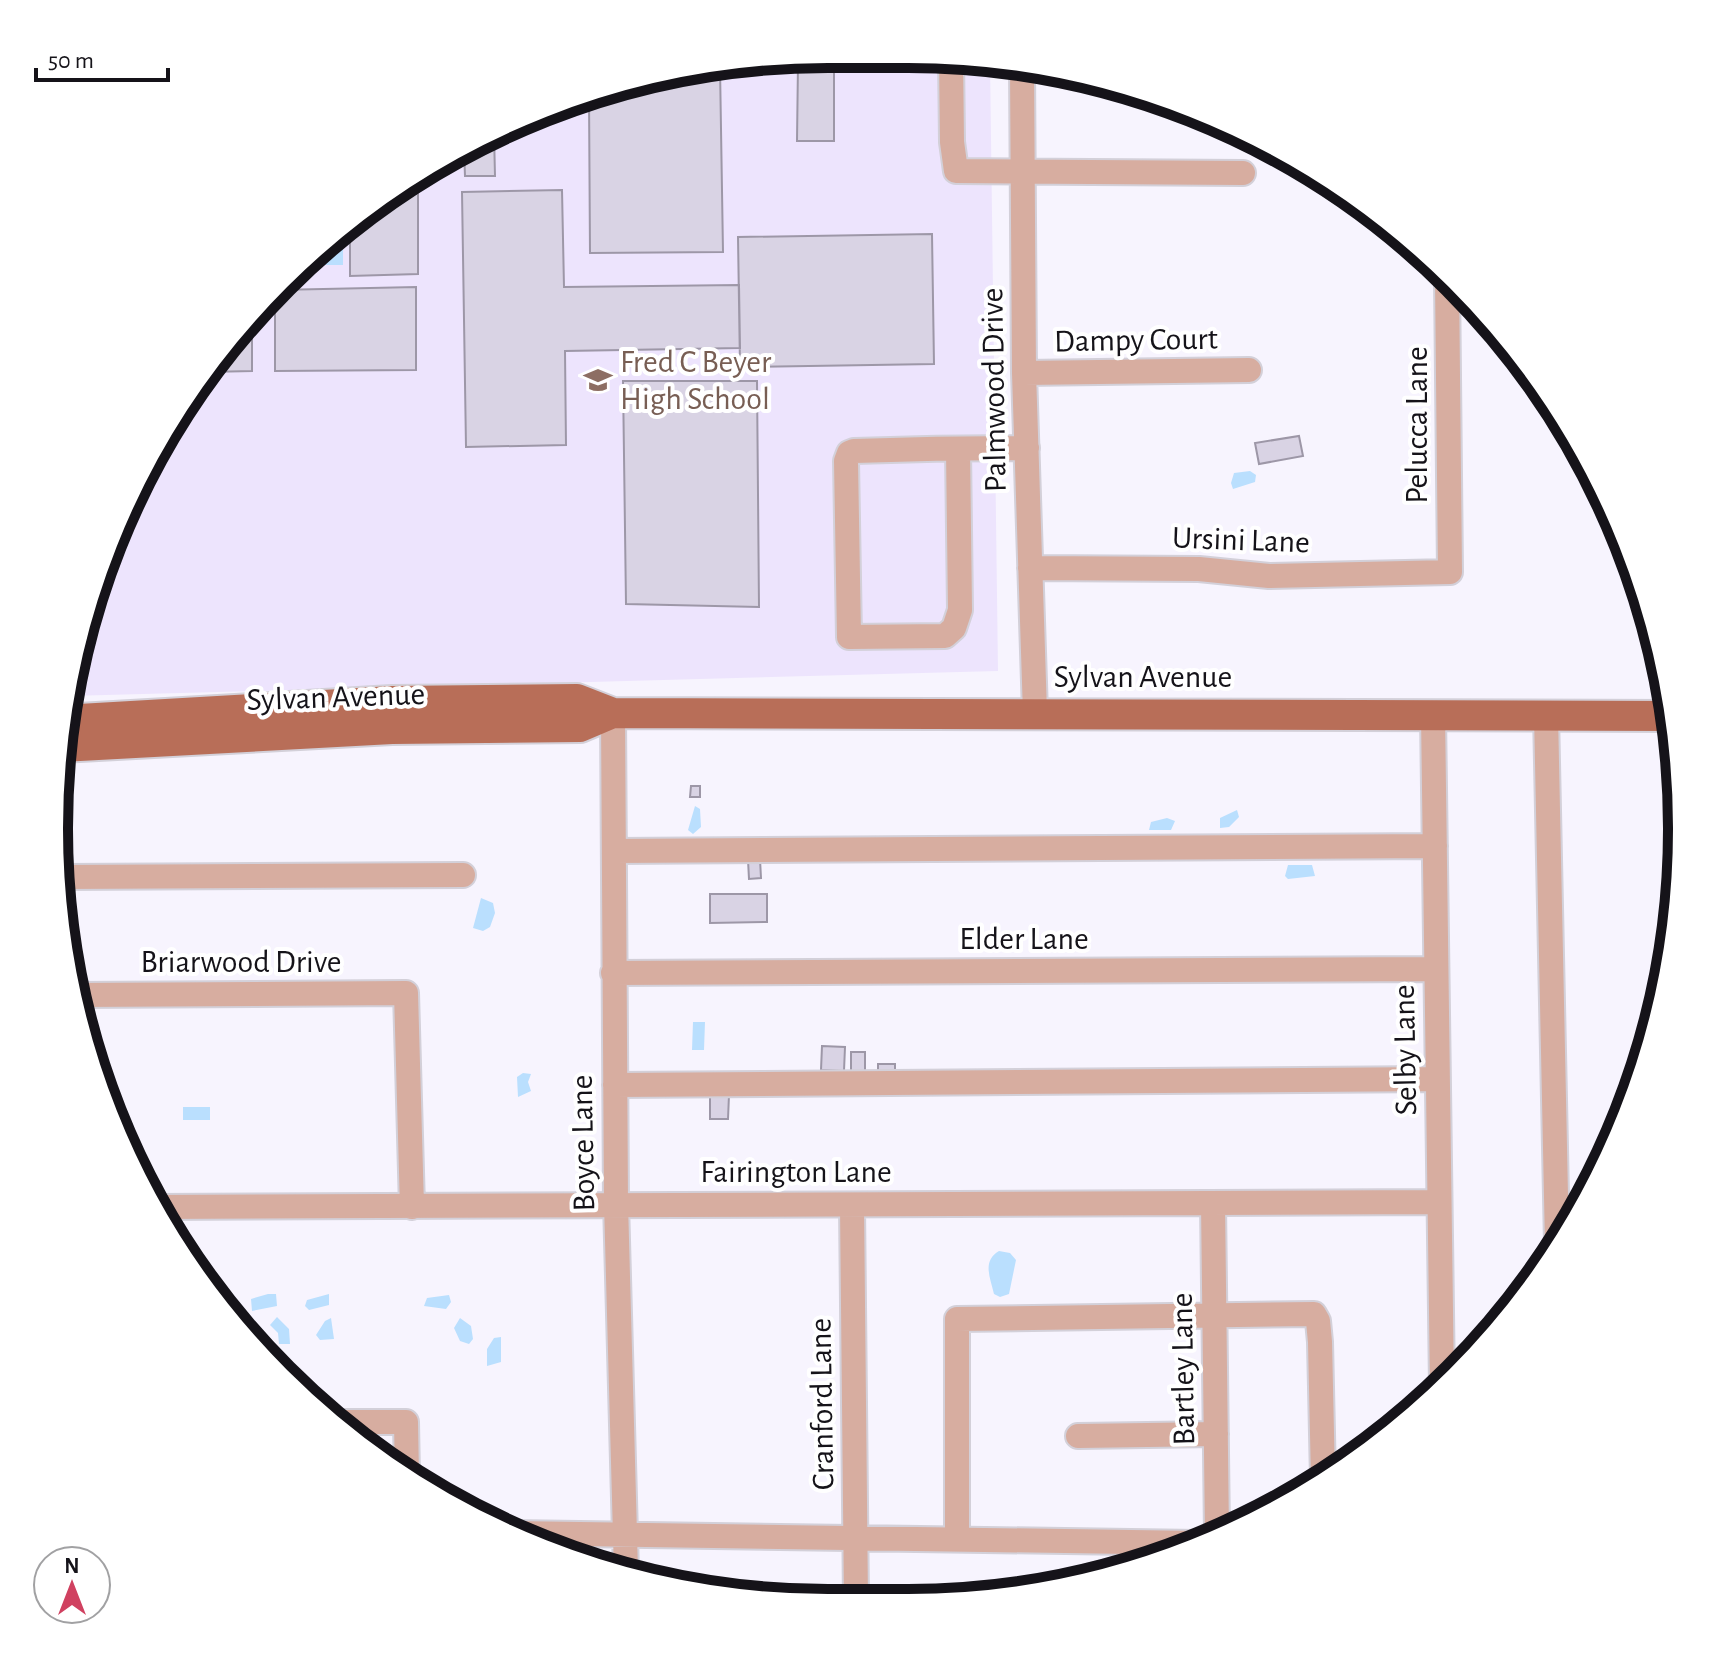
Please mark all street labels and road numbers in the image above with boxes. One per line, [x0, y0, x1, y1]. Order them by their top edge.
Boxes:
street label: Palmwood Drive [976, 288, 1012, 492]
street label: Dampy Court [1054, 323, 1218, 357]
street label: Pelucca Lane [1401, 346, 1433, 504]
street label: Ursini Lane [1172, 522, 1310, 558]
street label: Sylvan Avenue [1054, 661, 1232, 693]
street label: Sylvan Avenue [246, 678, 426, 716]
street label: Elder Lane [959, 923, 1089, 955]
street label: Briarwood Drive [140, 946, 342, 978]
street label: Selby Lane [1388, 984, 1422, 1116]
street label: Boyce Lane [566, 1074, 600, 1212]
street label: Fairington Lane [700, 1156, 892, 1188]
street label: Bartley Lane [1166, 1292, 1200, 1446]
street label: Cranford Lane [804, 1318, 840, 1490]

